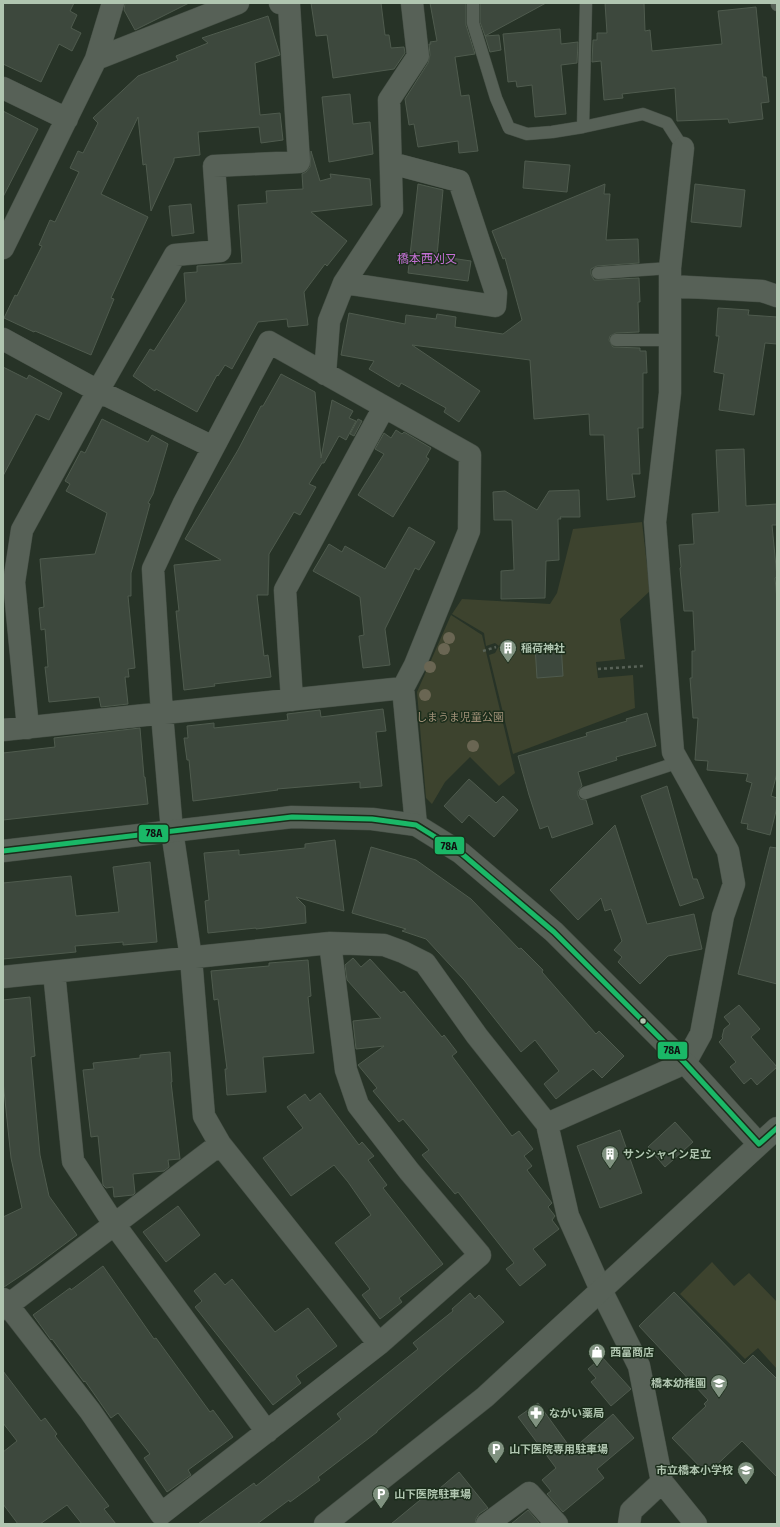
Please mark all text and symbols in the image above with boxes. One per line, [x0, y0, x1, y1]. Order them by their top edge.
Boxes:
district label: 橋本西刈又 [397, 252, 457, 266]
building icon: 稲荷神社 [498, 638, 518, 663]
place label: 稲荷神社 [521, 642, 565, 655]
park label: しまうま児童公園 [416, 711, 504, 724]
line badge: 78A [138, 824, 169, 843]
text: 78A [146, 827, 163, 840]
line badge: 78A [434, 836, 465, 855]
text: 78A [441, 840, 458, 853]
unlabelled marker [638, 1016, 648, 1026]
line badge: 78A [657, 1041, 688, 1060]
text: 78A [664, 1044, 681, 1057]
building icon: サンシャイン足立 [600, 1144, 620, 1169]
place label: サンシャイン足立 [623, 1148, 711, 1161]
shop icon: 西冨商店 [587, 1342, 607, 1367]
place label: 西冨商店 [610, 1346, 654, 1359]
school or university icon: 橋本幼稚園 [709, 1373, 729, 1398]
place label: 橋本幼稚園 [651, 1377, 706, 1390]
pharmacy icon: ながい薬局 [526, 1403, 546, 1428]
place label: ながい薬局 [549, 1407, 604, 1420]
parking icon: 山下医院専用駐車場 [486, 1439, 506, 1464]
place label: 山下医院専用駐車場 [509, 1443, 608, 1456]
school or university icon: 市立橋本小学校 [736, 1460, 756, 1485]
place label: 市立橋本小学校 [656, 1464, 733, 1477]
parking icon: 山下医院駐車場 [371, 1484, 391, 1509]
place label: 山下医院駐車場 [394, 1488, 471, 1501]

